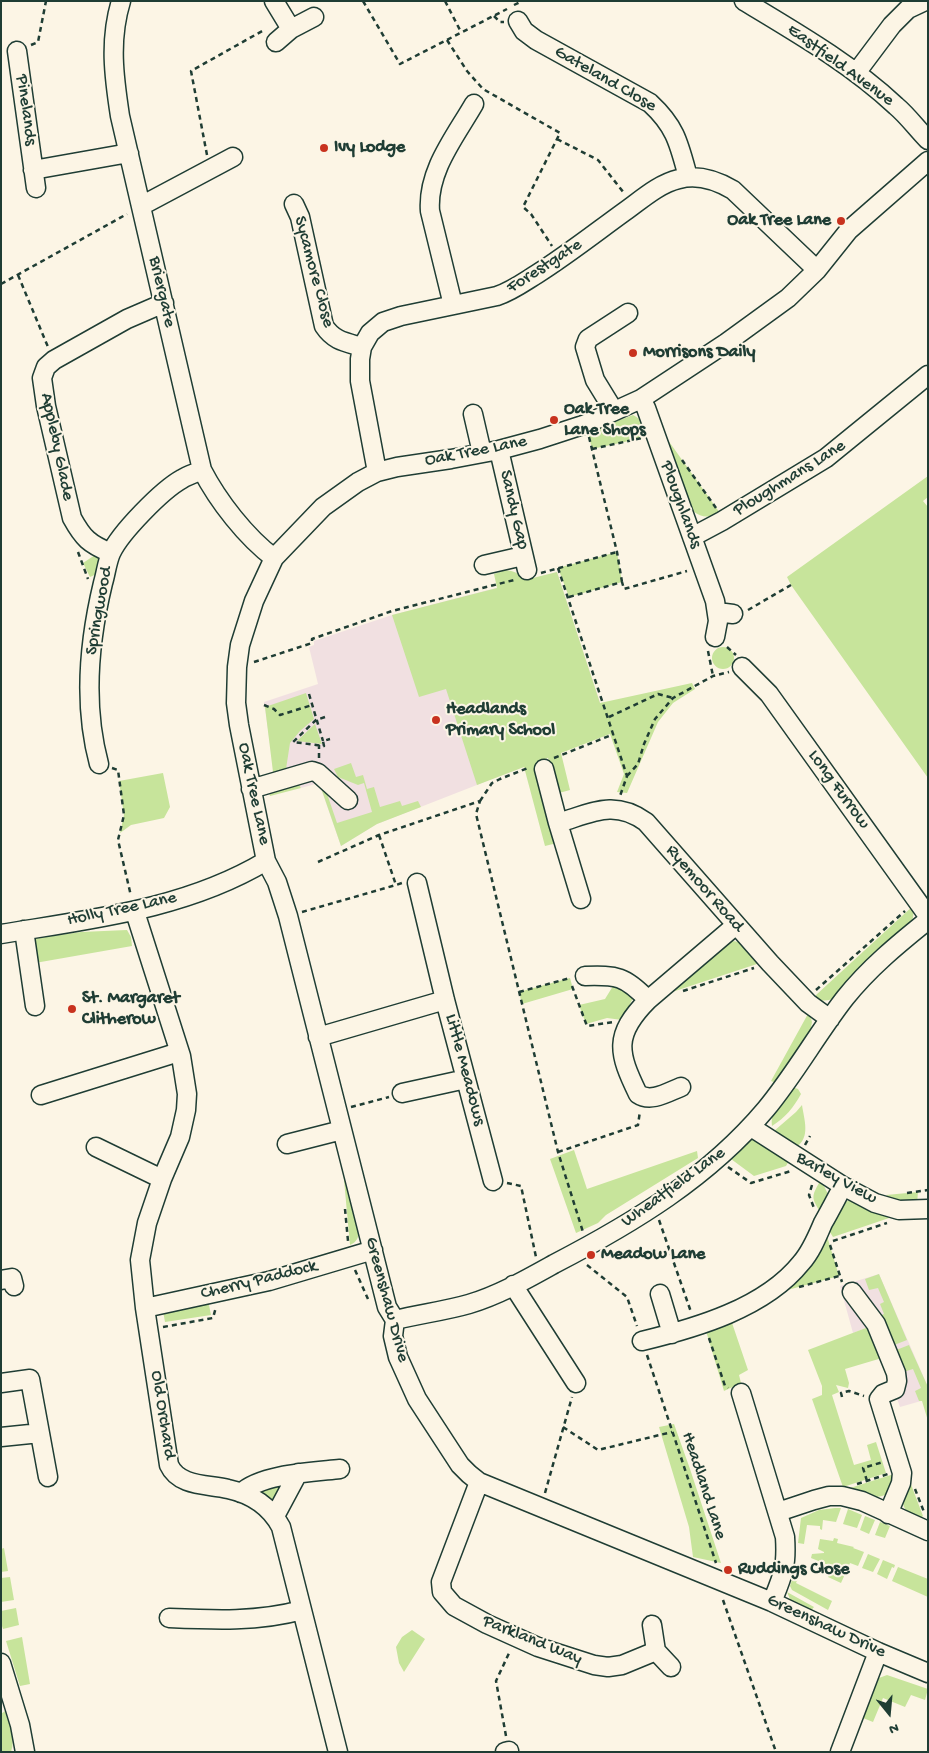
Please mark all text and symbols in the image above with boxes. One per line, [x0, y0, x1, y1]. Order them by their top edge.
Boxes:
street label: Eastfield Avenue [782, 20, 898, 112]
street label: Gateland Close [550, 42, 660, 118]
street label: Pinelands [9, 73, 41, 147]
place label: Ivy Lodge [334, 137, 405, 159]
marker: Ivy Lodge [318, 142, 330, 154]
place label: Oak Tree Lane [727, 210, 831, 232]
street label: Sycamore Close [288, 214, 338, 330]
marker: Oak Tree Lane [835, 215, 847, 227]
street label: Forestgate [503, 235, 587, 299]
street label: Briergate [142, 254, 180, 330]
place label: Morrisons Daily [643, 342, 755, 364]
marker: Morrisons Daily [627, 347, 639, 359]
street label: Appleby Glade [34, 391, 78, 503]
place label: Oak Tree Lane Shops [564, 399, 646, 442]
marker: Oak Tree Lane Shops [548, 414, 560, 426]
street label: Oak Tree Lane [423, 432, 529, 472]
street label: Ploughmans Lane [730, 436, 850, 522]
street label: Ploughlands [654, 458, 706, 552]
street label: Sandy Gap [493, 468, 533, 552]
street label: Springwood [82, 565, 118, 657]
place label: Headlands Primary School [446, 699, 555, 742]
marker: Headlands Primary School [430, 714, 442, 726]
street label: Oak Tree Lane [232, 741, 274, 847]
street label: Long Furrow [802, 746, 874, 834]
street label: Ryemoor Road [660, 841, 748, 937]
street label: Holly Tree Lane [65, 888, 179, 932]
place label: St. Margaret Clitherow [82, 988, 180, 1030]
marker: St. Margaret Clitherow [66, 1003, 78, 1015]
street label: Little Meadows [439, 1012, 489, 1128]
street label: Wheatfield Lane [618, 1143, 730, 1233]
street label: Barley View [792, 1148, 880, 1210]
street label: Greenshaw Drive [359, 1235, 413, 1365]
place label: Meadow Lane [601, 1244, 705, 1266]
marker: Meadow Lane [585, 1249, 597, 1261]
street label: Cherry Paddock [199, 1256, 319, 1306]
street label: Old Orchard [144, 1369, 180, 1461]
street label: Headland Lane [675, 1429, 731, 1543]
place label: Ruddings Close [738, 1559, 850, 1581]
marker: Ruddings Close [722, 1564, 734, 1576]
street label: Greenshaw Drive [763, 1590, 889, 1664]
street label: Parkland Way [479, 1611, 585, 1671]
north arrow [864, 1688, 914, 1738]
text: N [887, 1718, 900, 1737]

